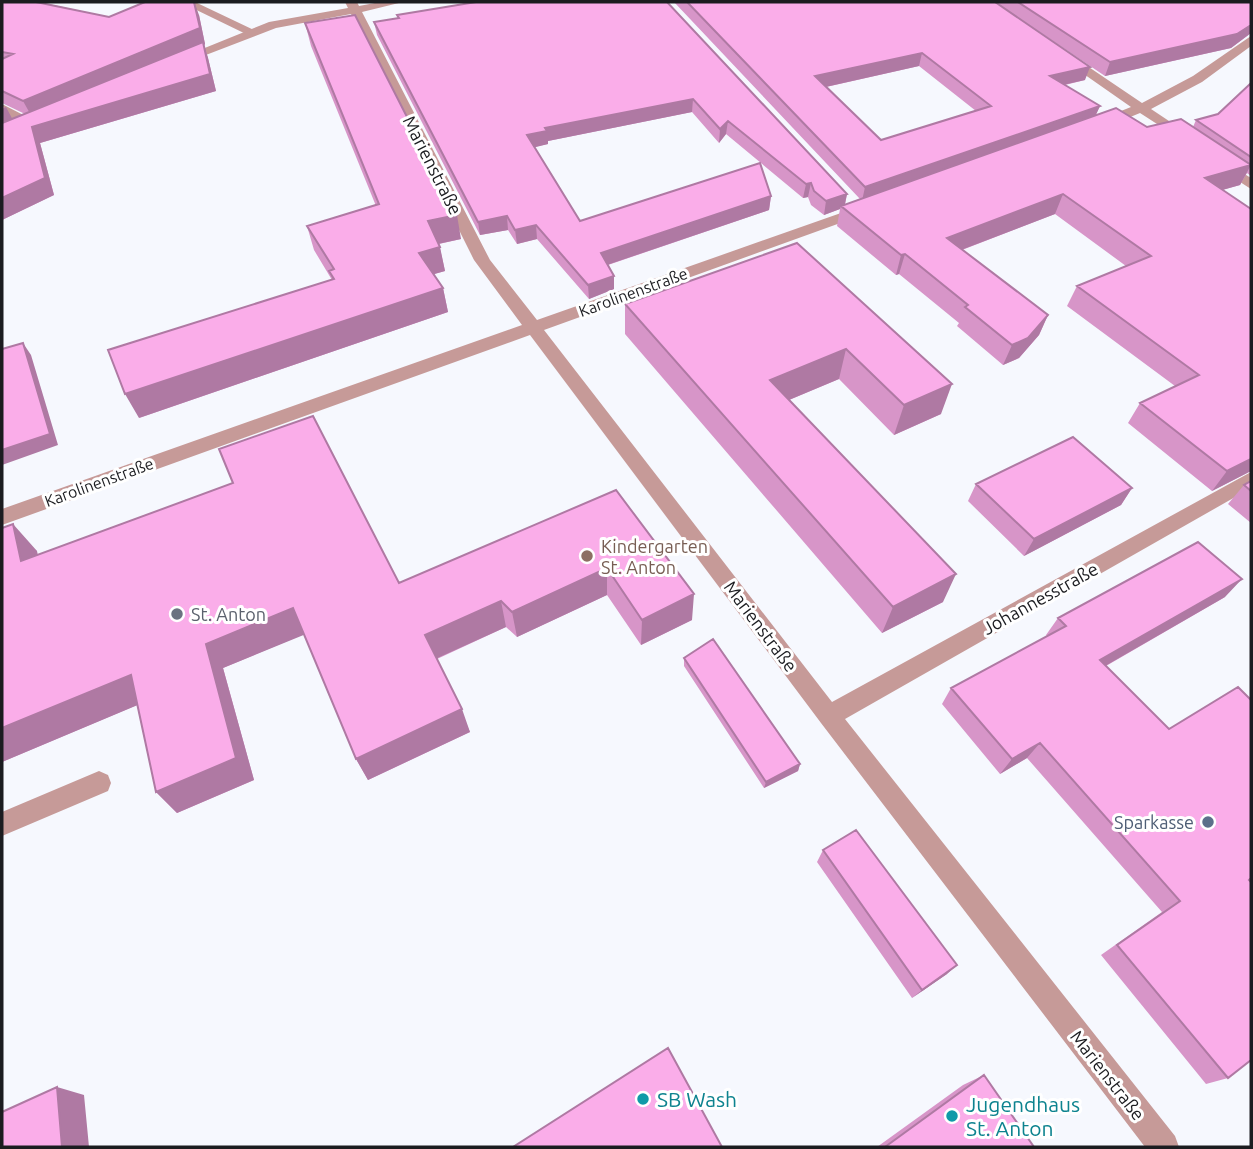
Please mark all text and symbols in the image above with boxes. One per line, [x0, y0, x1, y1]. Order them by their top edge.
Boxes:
street label: Marienstraße [400, 112, 466, 218]
street label: Karolinenstraße [576, 264, 690, 320]
street label: Karolinenstraße [42, 454, 156, 510]
place label: Kindergarten St. Anton [601, 536, 708, 577]
marker: Kindergarten St. Anton [579, 548, 595, 564]
street label: Johannesstraße [979, 558, 1101, 638]
street label: Marienstraße [721, 577, 801, 675]
place label: St. Anton [191, 604, 266, 624]
marker: St. Anton [169, 606, 185, 622]
place label: Sparkasse [1114, 812, 1194, 832]
marker: Sparkasse [1200, 814, 1216, 830]
street label: Marienstraße [1067, 1026, 1149, 1124]
place label: SB Wash [657, 1087, 737, 1111]
marker: SB Wash [635, 1091, 651, 1107]
place label: Jugendhaus St. Anton [966, 1092, 1080, 1140]
marker: Jugendhaus St. Anton [944, 1108, 960, 1124]

